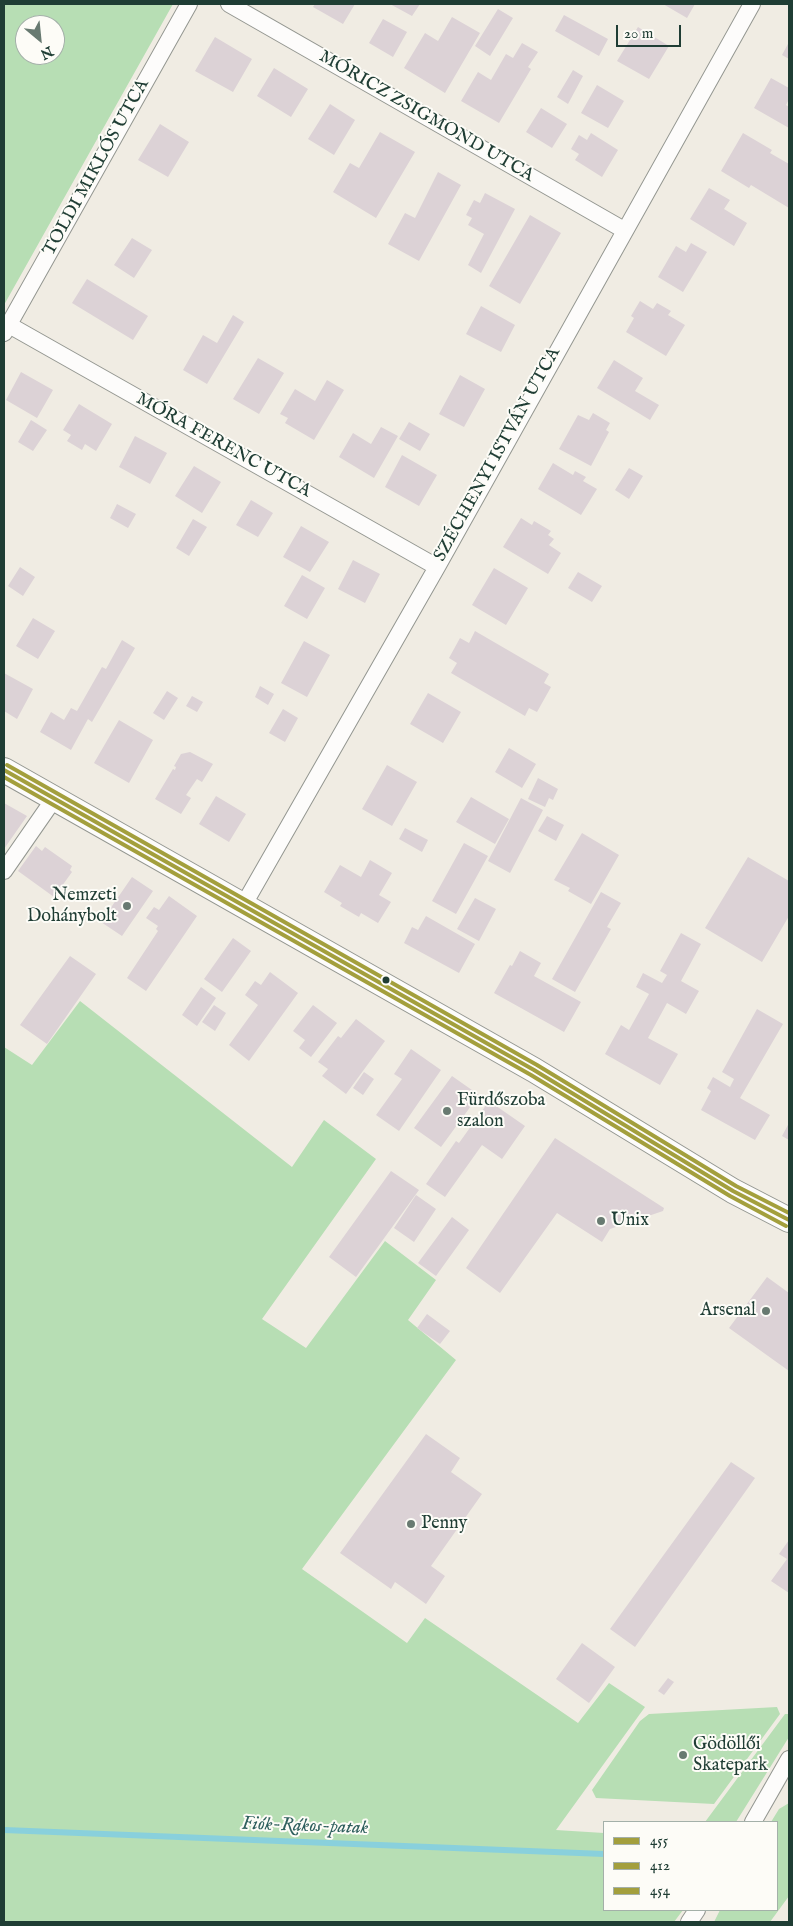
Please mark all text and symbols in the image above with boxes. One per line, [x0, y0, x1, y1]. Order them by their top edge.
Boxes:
north arrow [15, 15, 65, 65]
scale bar [618, 15, 683, 47]
text: 20 m [624, 24, 653, 43]
text: N [37, 42, 56, 63]
street label: MÓRICZ ZSIGMOND UTCA [315, 46, 537, 188]
street label: TOLDI MIKLÓS UTCA [39, 76, 155, 260]
street label: SZÉCHENYI ISTVÁN UTCA [430, 344, 566, 566]
street label: MÓRA FERENC UTCA [132, 389, 314, 503]
place label: Nemzeti Dohánybolt [27, 885, 117, 928]
marker: Nemzeti Dohánybolt [121, 900, 133, 912]
unlabelled marker [381, 975, 391, 985]
place label: Fürdőszoba szalon [457, 1090, 545, 1132]
marker: Fürdőszoba szalon [441, 1105, 453, 1117]
place label: Unix [611, 1210, 649, 1232]
marker: Unix [595, 1215, 607, 1227]
place label: Arsenal [700, 1300, 756, 1322]
marker: Arsenal [760, 1305, 772, 1317]
place label: Penny [421, 1513, 467, 1535]
marker: Penny [405, 1518, 417, 1530]
place label: Gödöllői Skatepark [693, 1734, 768, 1776]
marker: Gödöllői Skatepark [677, 1749, 689, 1761]
water label: Fiók-Rákos-patak [241, 1813, 369, 1841]
legend [603, 1821, 778, 1911]
text: 455 [650, 1831, 668, 1850]
text: 412 [650, 1856, 670, 1875]
text: 454 [650, 1881, 670, 1900]

